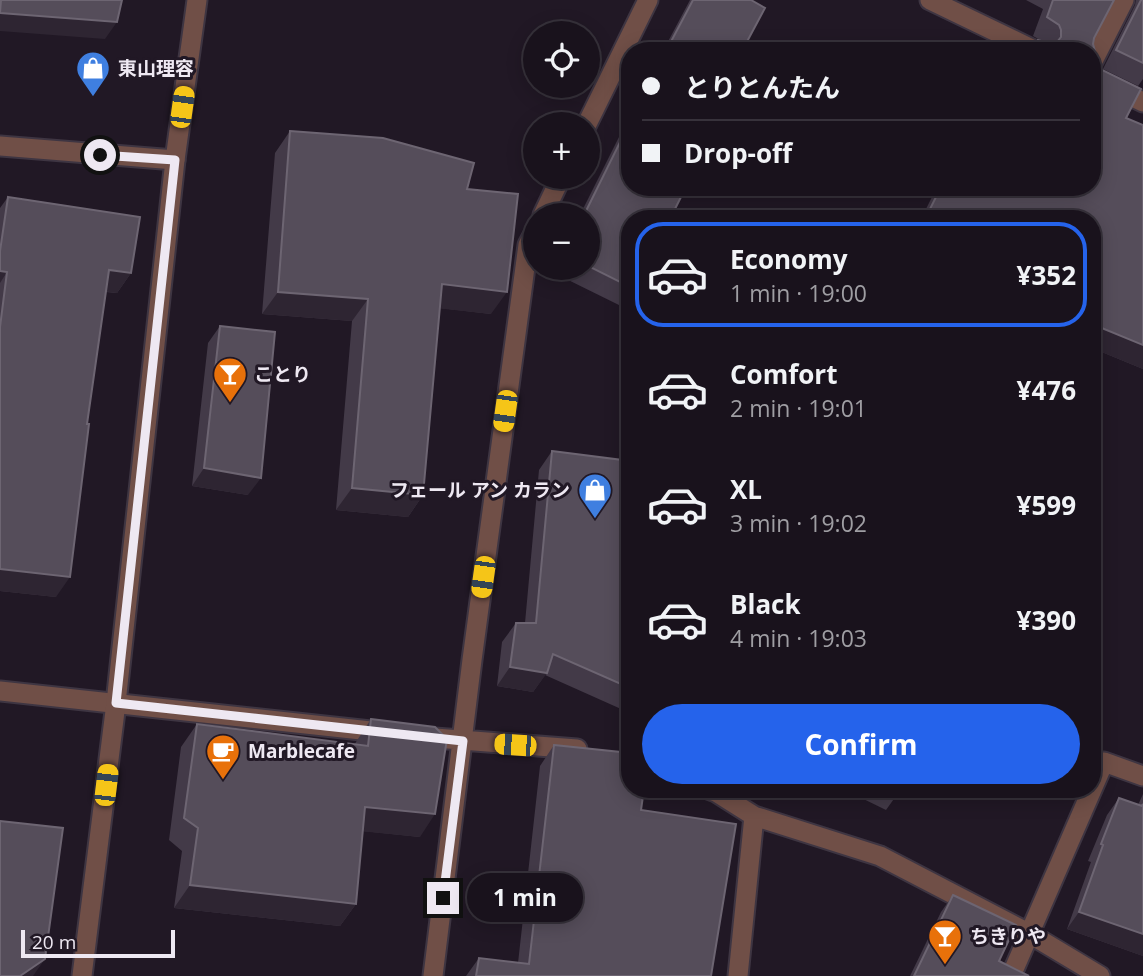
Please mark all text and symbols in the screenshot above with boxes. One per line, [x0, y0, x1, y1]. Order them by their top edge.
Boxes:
map controls [523, 21, 600, 280]
button: locate [523, 21, 600, 98]
shop icon: 東山理容 [74, 49, 112, 98]
place label: 東山理容 [118, 55, 194, 81]
text: とりとんたん [684, 69, 840, 105]
car [169, 85, 196, 129]
button: + [523, 112, 600, 189]
text: Drop-off [684, 135, 792, 171]
route start [84, 139, 116, 171]
button: − [523, 203, 600, 280]
text: Economy [730, 241, 848, 277]
icon: car [646, 243, 709, 306]
text: ¥352 [1017, 257, 1076, 293]
text: 1 min · 19:00 [730, 277, 867, 309]
bar icon: ことり [211, 355, 249, 404]
text: Comfort [730, 356, 837, 392]
icon: car [646, 358, 709, 421]
place label: ことり [254, 361, 311, 387]
text: ¥476 [1017, 372, 1076, 408]
car [492, 389, 519, 433]
text: 2 min · 19:01 [730, 392, 867, 424]
shop icon: フェール アン カラン [576, 471, 614, 520]
text: XL [730, 471, 762, 507]
icon: car [646, 473, 709, 536]
place label: フェール アン カラン [390, 477, 570, 503]
text: ¥599 [1017, 487, 1076, 523]
text: 3 min · 19:02 [730, 507, 867, 539]
car [470, 555, 497, 599]
text: Black [730, 586, 801, 622]
icon: car [646, 588, 709, 651]
text: ¥390 [1017, 602, 1076, 638]
text: 4 min · 19:03 [730, 622, 867, 654]
button: Confirm [642, 704, 1080, 784]
cafe icon: Marblecafe [204, 732, 242, 781]
car [494, 733, 537, 757]
place label: Marblecafe [248, 738, 355, 764]
car [94, 763, 119, 807]
callout: 1 min [467, 874, 583, 922]
text: 1 min [493, 881, 557, 913]
route end [427, 882, 459, 914]
bar icon: ちきりや [926, 917, 964, 966]
place label: ちきりや [970, 923, 1046, 949]
scale bar [21, 927, 175, 959]
text: 20 m [32, 929, 76, 955]

